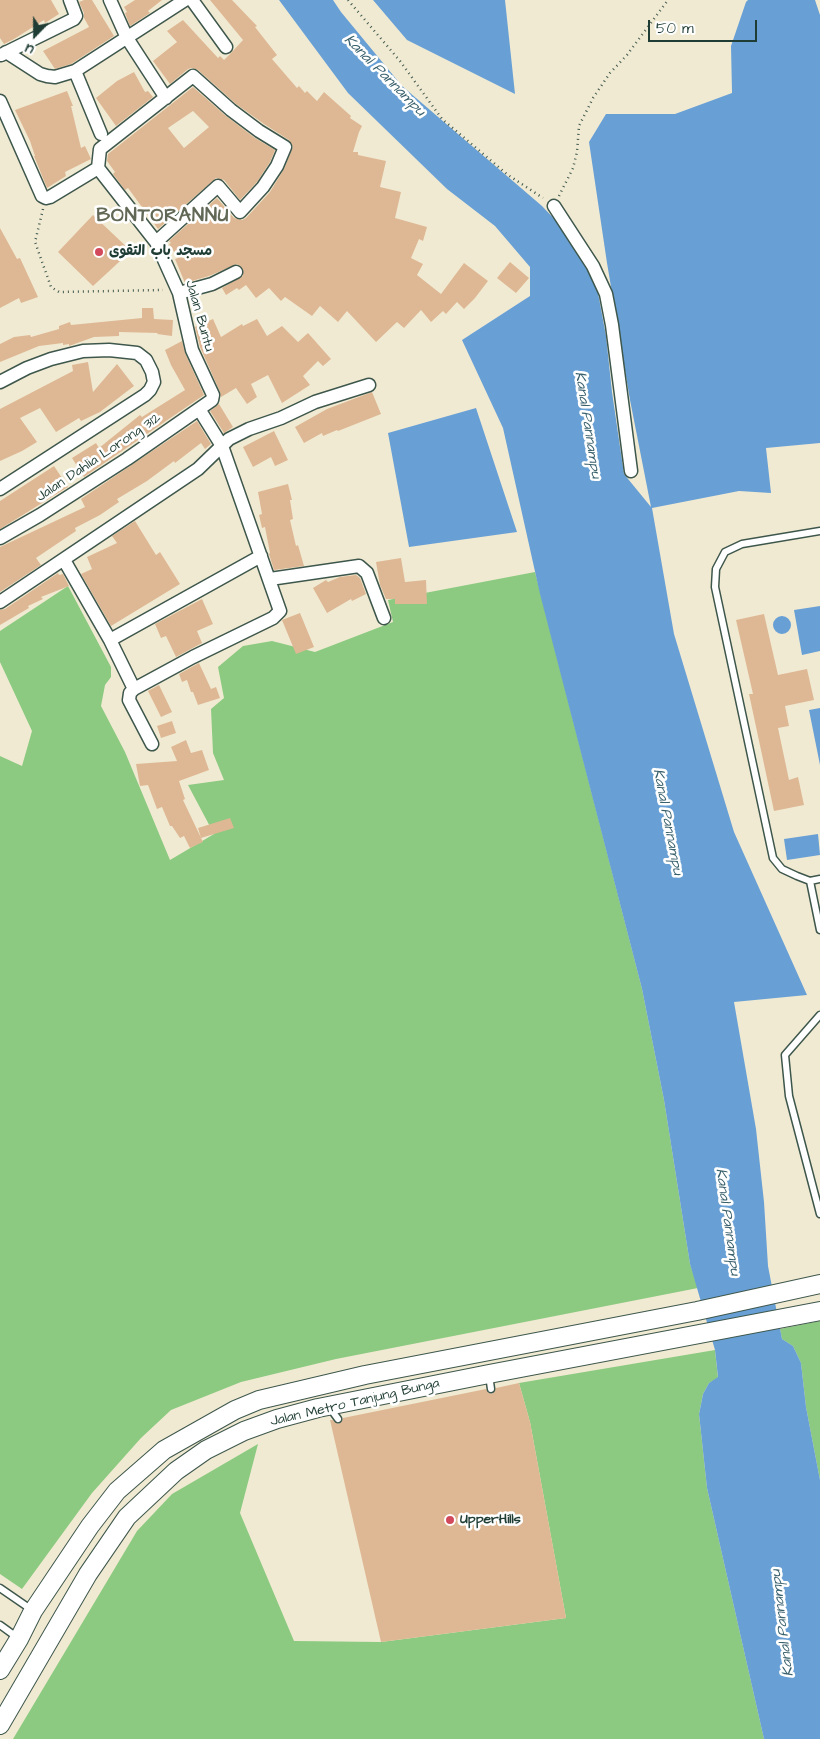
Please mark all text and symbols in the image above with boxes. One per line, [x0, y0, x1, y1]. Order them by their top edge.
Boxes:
north arrow [10, 10, 60, 60]
scale bar [650, 10, 759, 42]
text: 50 m [656, 18, 694, 39]
water label: Kanal Pannampu [340, 32, 428, 120]
text: U [22, 38, 37, 60]
district label: BONTORANNU [95, 206, 231, 228]
place label: مسجد باب التقوى [109, 244, 212, 260]
marker: مسجد باب التقوى [93, 246, 105, 258]
street label: Jalan Buntu [181, 278, 217, 354]
water label: Kanal Pannampu [570, 370, 604, 480]
street label: Jalan Dahlia Lorong 312 [34, 410, 164, 506]
water label: Kanal Pannampu [648, 767, 686, 877]
water label: Kanal Pannampu [711, 1167, 743, 1277]
street label: Jalan Metro Tanjung Bunga [269, 1375, 441, 1431]
place label: UpperHills [460, 1512, 521, 1528]
marker: UpperHills [444, 1514, 456, 1526]
water label: Kanal Pannampu [768, 1568, 798, 1678]

